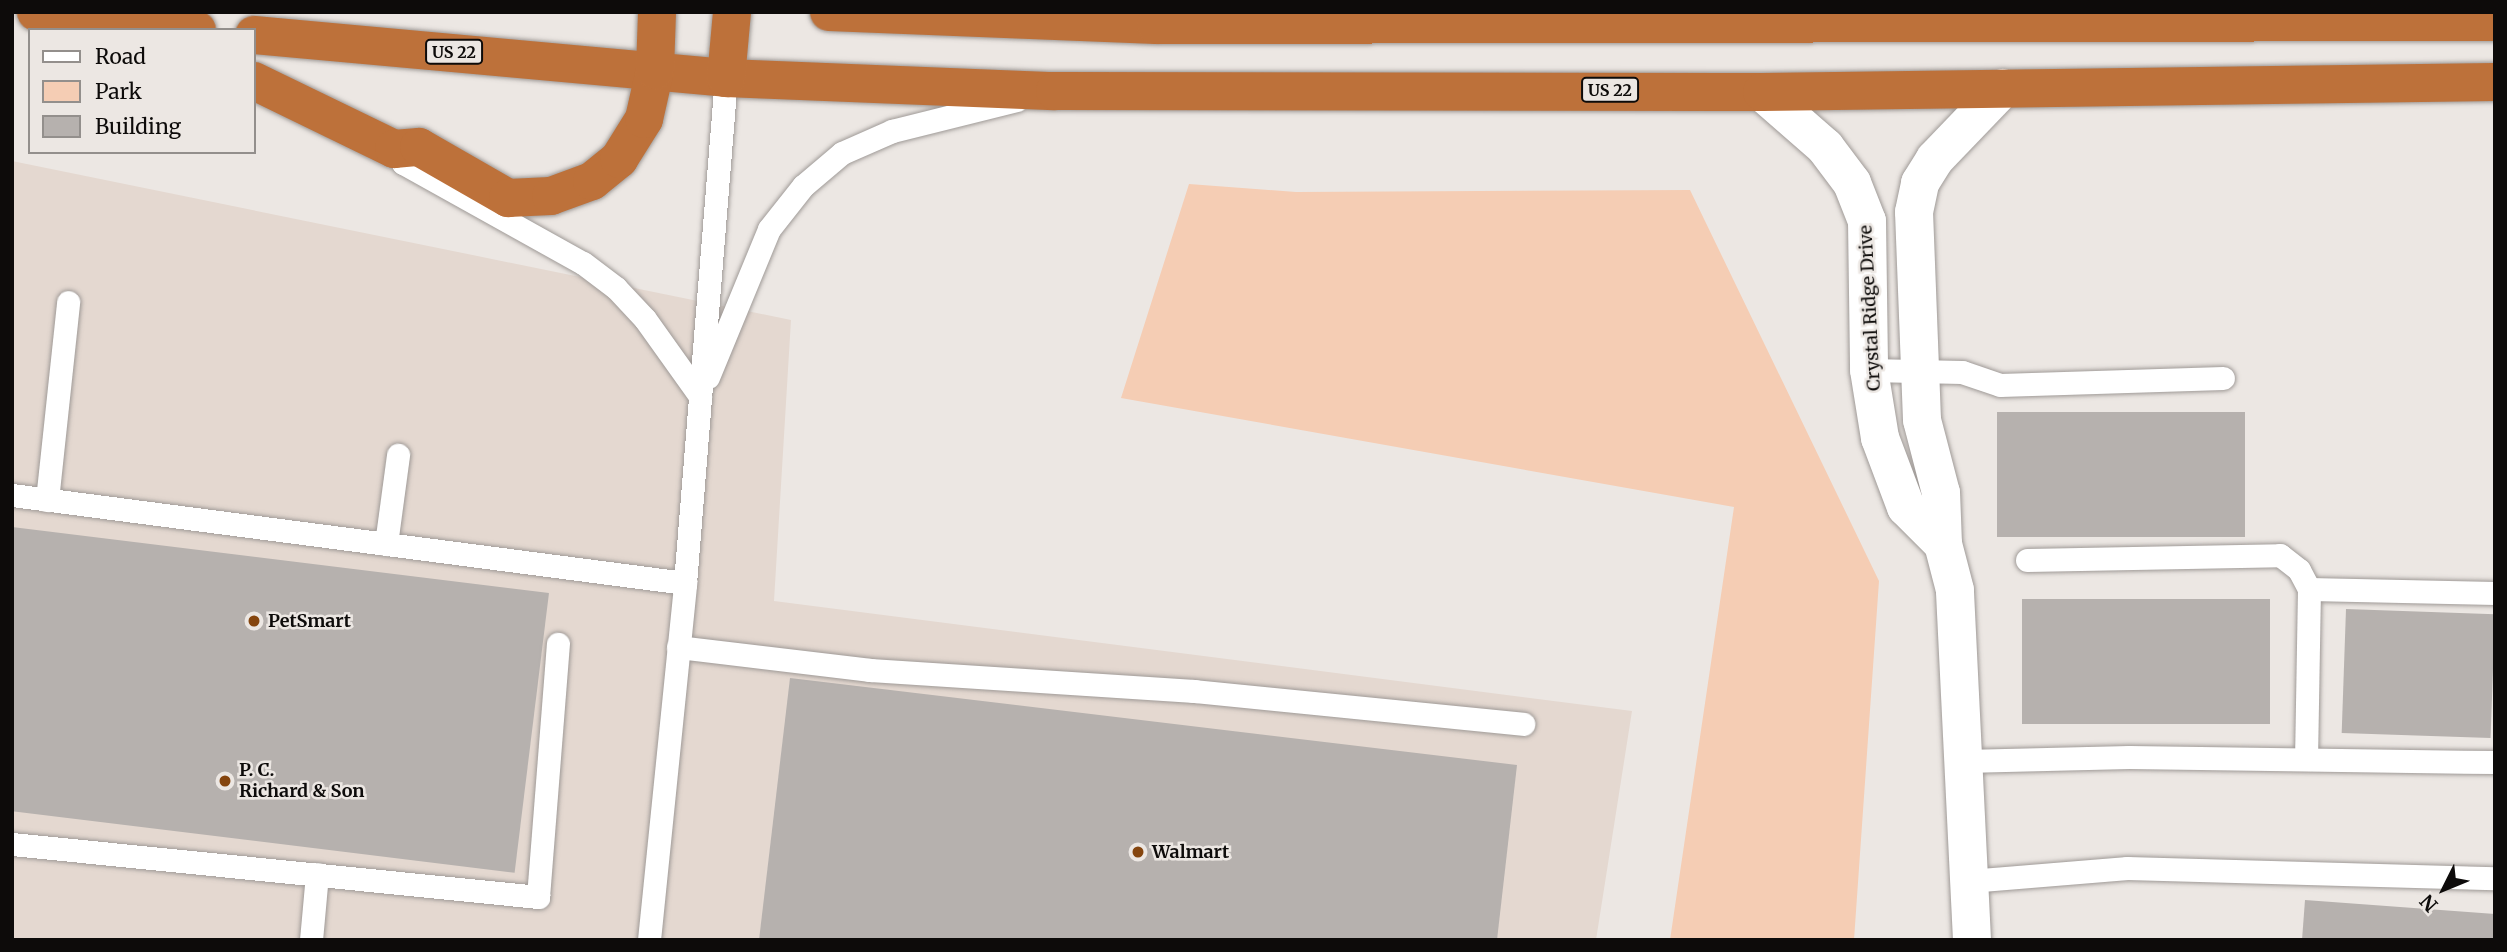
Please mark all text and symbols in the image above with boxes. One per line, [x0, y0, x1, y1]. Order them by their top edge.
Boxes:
legend [28, 28, 256, 154]
road number: US 22 [424, 40, 484, 64]
text: Road [95, 43, 146, 70]
text: Park [95, 78, 142, 105]
road number: US 22 [1580, 78, 1640, 102]
text: Building [95, 113, 181, 140]
street label: Crystal Ridge Drive [1855, 224, 1885, 392]
place label: PetSmart [268, 610, 351, 632]
marker: PetSmart [246, 613, 262, 629]
place label: P. C. Richard & Son [239, 760, 365, 802]
marker: P. C. Richard & Son [217, 773, 233, 789]
place label: Walmart [1152, 841, 1229, 863]
marker: Walmart [1130, 844, 1146, 860]
north arrow [2409, 854, 2479, 924]
text: N [2415, 890, 2443, 917]

